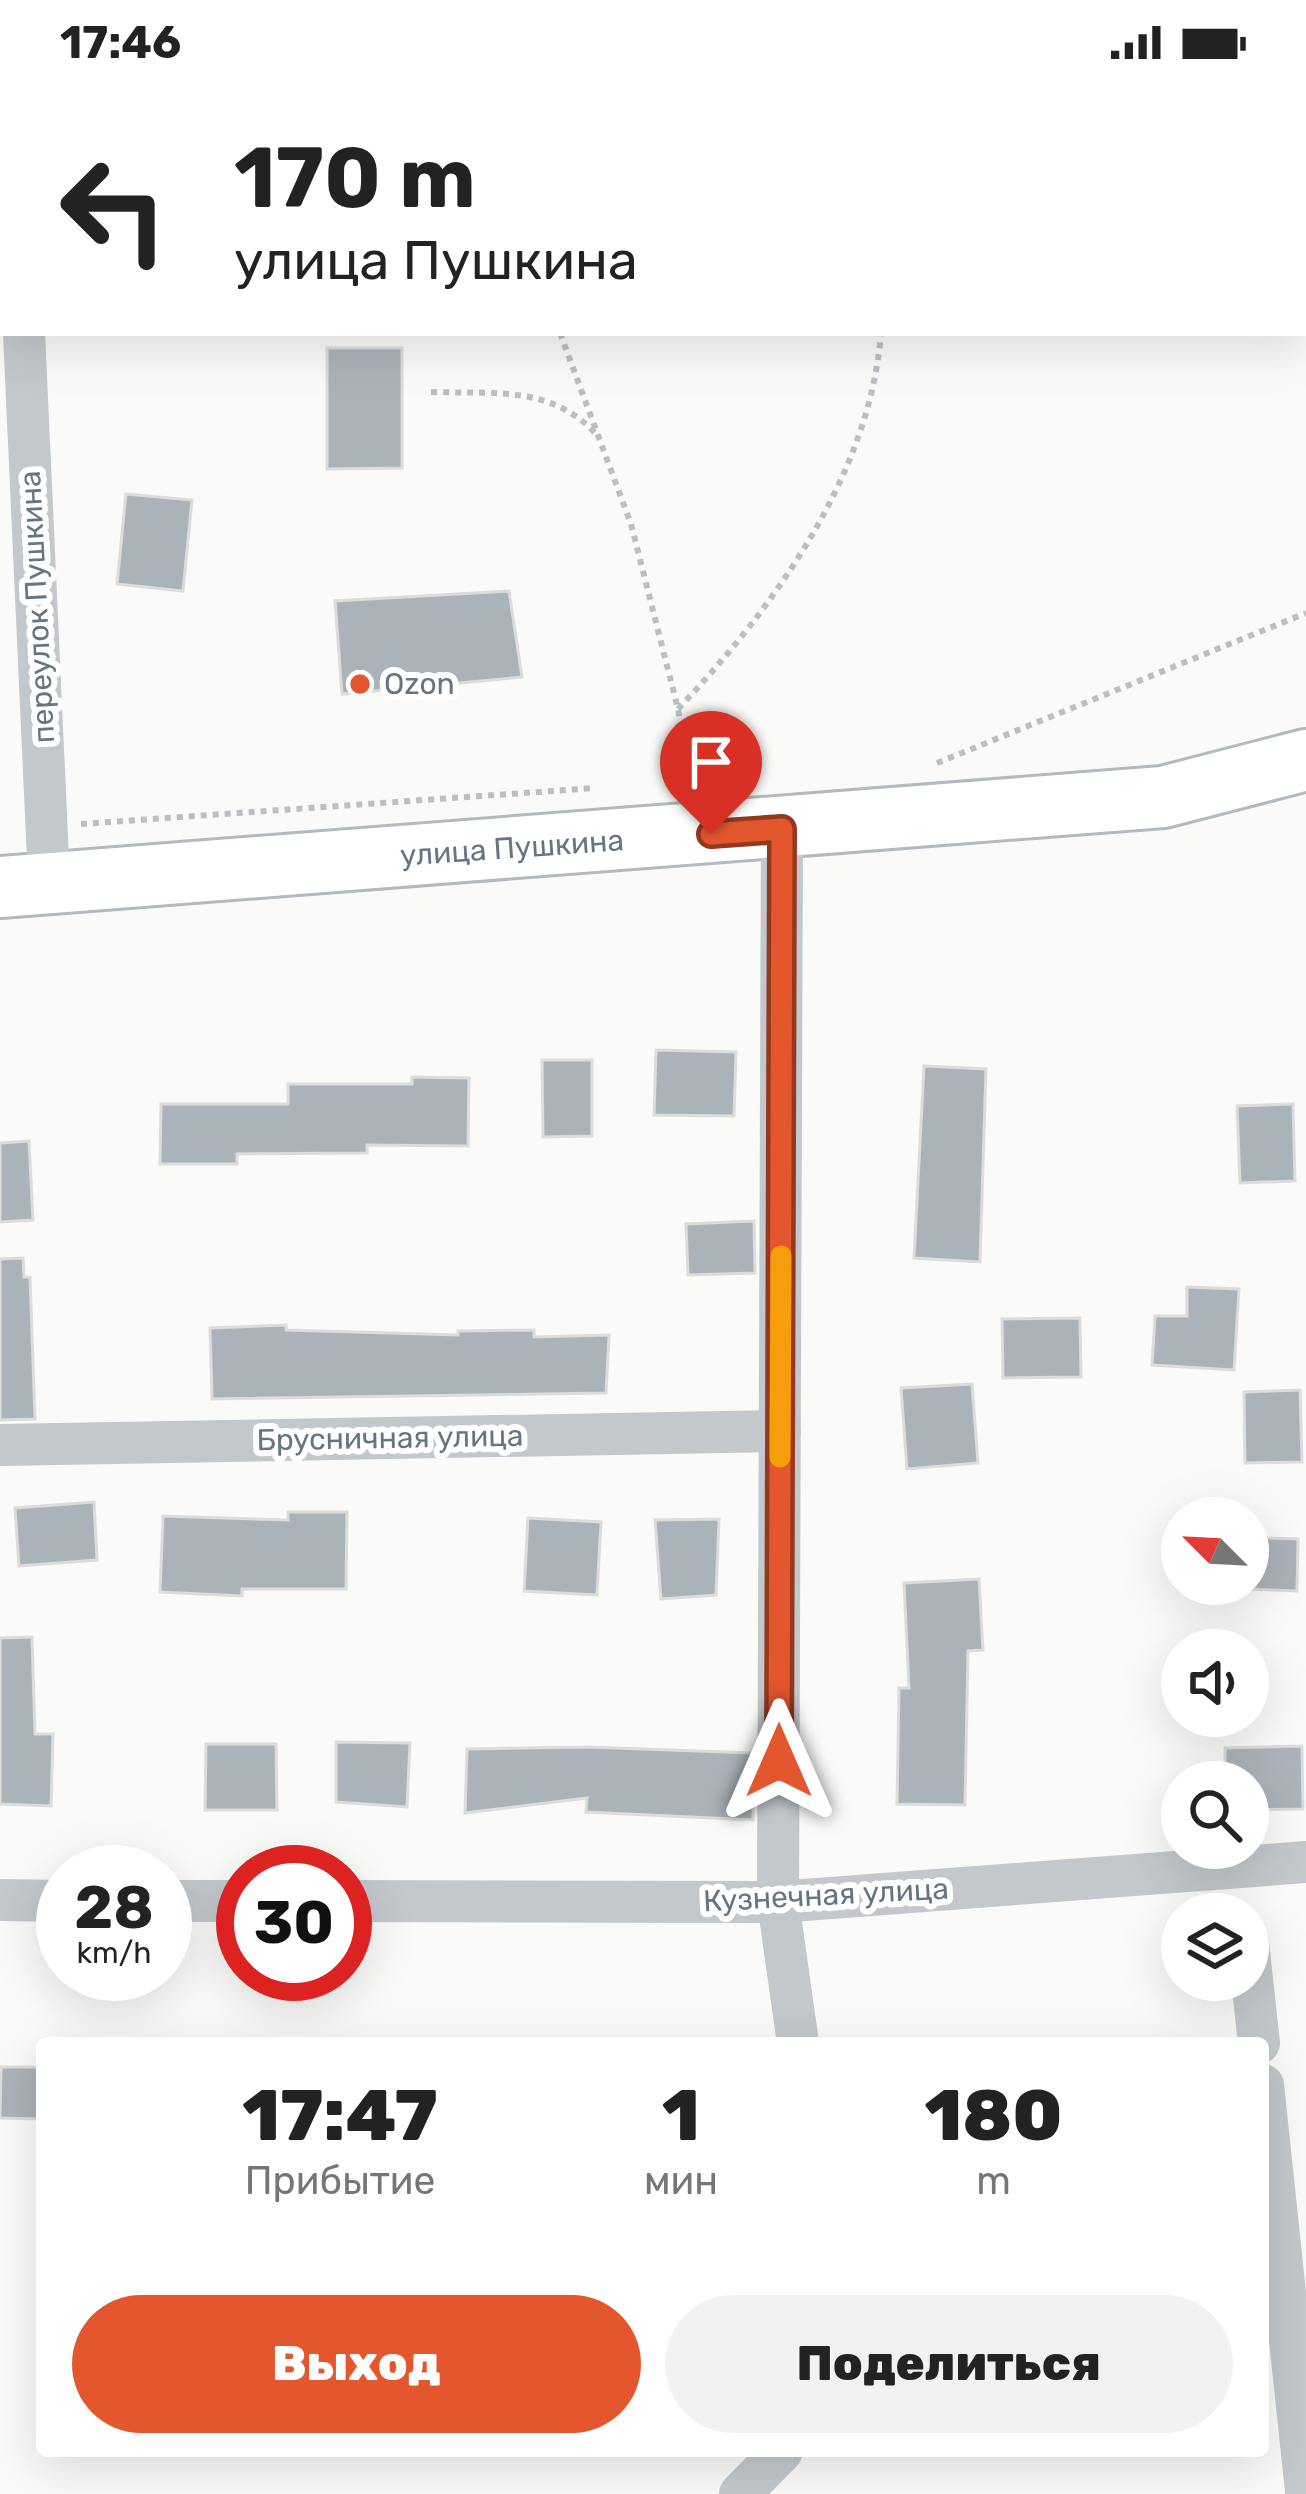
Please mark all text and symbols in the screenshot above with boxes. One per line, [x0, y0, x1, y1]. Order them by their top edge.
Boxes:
text: 17:46 [60, 16, 181, 69]
text: 170 m [234, 128, 476, 228]
icon: left [36, 132, 192, 288]
text: улица Пушкина [234, 229, 638, 293]
street label: переулок Пушкина [12, 470, 62, 744]
place label: Ozon [384, 666, 455, 702]
marker: Ozon [347, 671, 373, 697]
pin [660, 711, 762, 834]
icon: arrive [678, 729, 744, 795]
street label: улица Пушкина [399, 822, 625, 874]
street label: Брусничная улица [256, 1418, 524, 1458]
north arrow [1161, 1497, 1269, 1605]
map controls [1161, 1497, 1269, 2001]
button: sound [1161, 1629, 1269, 1737]
position arrow [716, 1698, 842, 1824]
button: search [1161, 1761, 1269, 1869]
speed limit sign: 30 [216, 1845, 372, 2001]
street label: Кузнечная улица [702, 1871, 950, 1919]
text: 28 [74, 1872, 154, 1943]
button: layers [1161, 1893, 1269, 2001]
text: km/h [77, 1935, 151, 1971]
text: 17:47 [242, 2073, 438, 2158]
text: 1 [662, 2073, 700, 2158]
text: 180 [924, 2073, 1063, 2158]
text: Прибытие [245, 2158, 435, 2204]
text: мин [644, 2158, 718, 2204]
text: m [976, 2158, 1011, 2204]
button: Выход [72, 2295, 641, 2433]
button: Поделиться [665, 2295, 1233, 2433]

